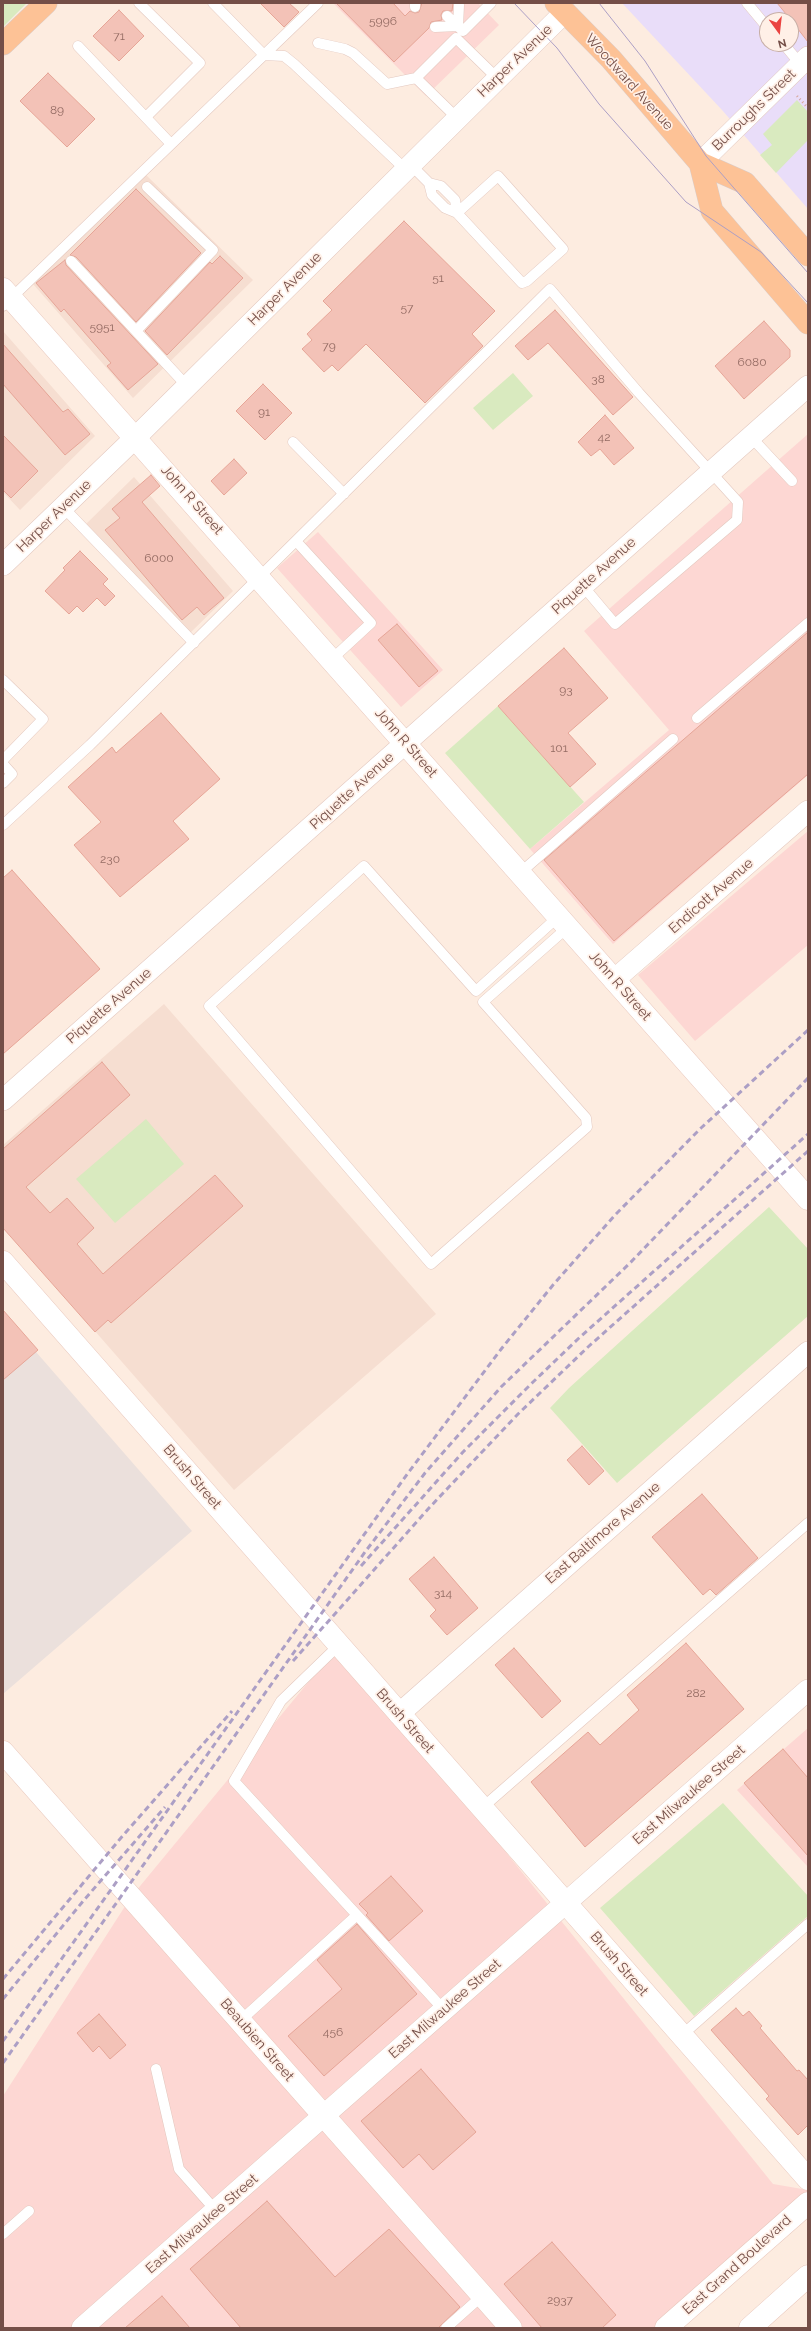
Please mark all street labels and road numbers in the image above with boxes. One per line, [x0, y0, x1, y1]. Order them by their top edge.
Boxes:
street label: Harper Avenue [474, 21, 556, 101]
street label: Woodward Avenue [581, 30, 677, 134]
street label: Burroughs Street [709, 66, 799, 154]
street label: Harper Avenue [245, 249, 325, 329]
street label: John R Street [157, 462, 227, 538]
street label: Harper Avenue [13, 476, 95, 556]
street label: Piquette Avenue [549, 534, 639, 618]
street label: John R Street [371, 705, 441, 781]
street label: Piquette Avenue [307, 749, 397, 833]
street label: Endicott Avenue [665, 855, 757, 937]
street label: John R Street [585, 948, 655, 1024]
street label: Piquette Avenue [63, 965, 155, 1047]
street label: Brush Street [159, 1441, 225, 1513]
street label: East Baltimore Avenue [542, 1479, 664, 1587]
street label: Brush Street [372, 1685, 438, 1757]
street label: East Milwaukee Street [630, 1742, 748, 1848]
street label: Brush Street [586, 1928, 652, 2000]
street label: East Milwaukee Street [386, 1956, 504, 2062]
street label: Beaubien Street [217, 1995, 297, 2085]
street label: East Milwaukee Street [143, 2171, 261, 2277]
street label: East Grand Boulevard [679, 2212, 795, 2318]

